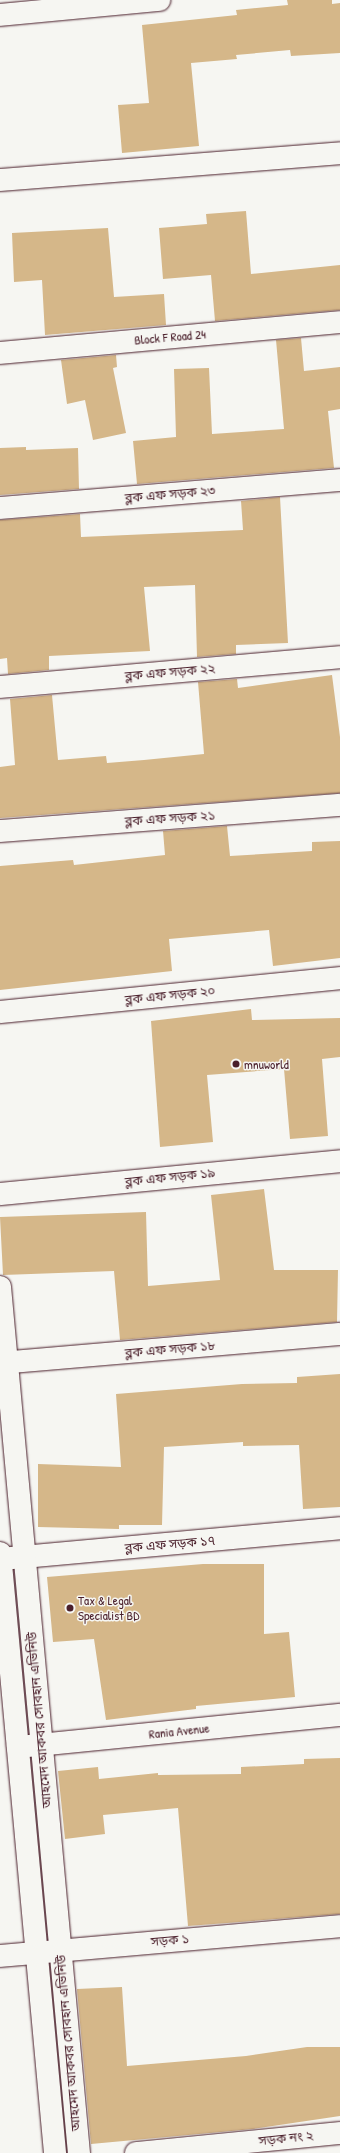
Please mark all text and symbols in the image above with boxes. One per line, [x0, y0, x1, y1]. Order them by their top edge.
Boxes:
street label: Block F Road 24 [134, 326, 206, 348]
street label: ব্লক এফ সড়ক ২৩ [124, 482, 216, 506]
street label: ব্লক এফ সড়ক ২২ [124, 660, 216, 684]
street label: ব্লক এফ সড়ক ২১ [124, 807, 216, 829]
street label: ব্লক এফ সড়ক ২০ [124, 983, 216, 1007]
place label: mnuworld [244, 1056, 289, 1072]
marker: mnuworld [231, 1059, 241, 1069]
street label: ব্লক এফ সড়ক ১৯ [124, 1165, 216, 1189]
street label: ব্লক এফ সড়ক ১৮ [124, 1337, 216, 1361]
street label: ব্লক এফ সড়ক ১৭ [124, 1532, 216, 1556]
place label: Tax & Legal Specialist BD [78, 1593, 139, 1624]
marker: Tax & Legal Specialist BD [65, 1603, 75, 1613]
street label: আহমেদ আকবর সোবহান এভিনিউ [24, 1631, 54, 1809]
street label: Rania Avenue [148, 1720, 210, 1742]
street label: সড়ক ১ [150, 1931, 190, 1949]
street label: আহমেদ আকবর সোবহান এভিনিউ [53, 1954, 83, 2132]
street label: সড়ক নং ২ [258, 2127, 314, 2149]

